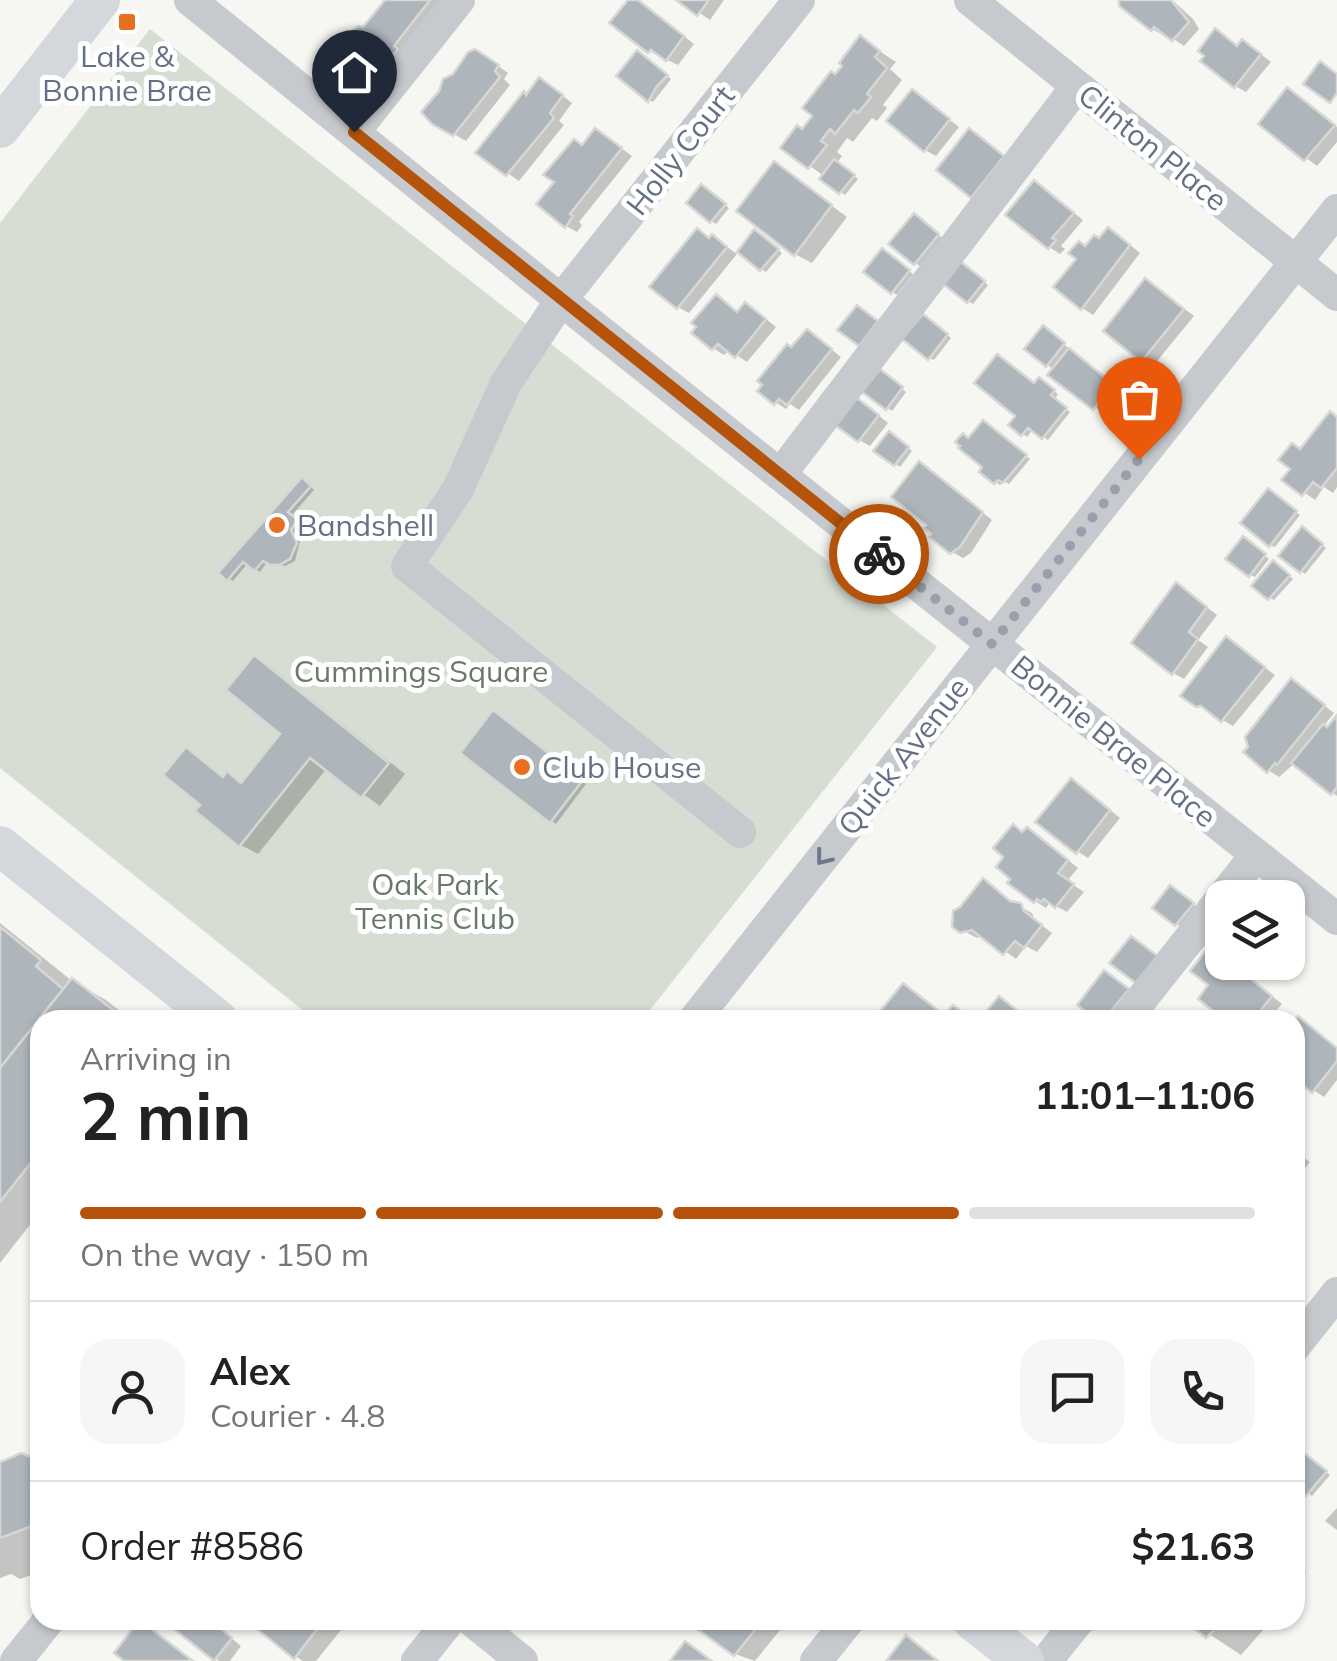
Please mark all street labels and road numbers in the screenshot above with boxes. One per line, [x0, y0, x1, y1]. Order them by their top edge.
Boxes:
street label: Clinton Place [1071, 75, 1235, 219]
street label: Holly Court [618, 78, 742, 222]
street label: Bonnie Brae Place [1004, 647, 1224, 835]
street label: Quick Avenue [829, 669, 977, 843]

